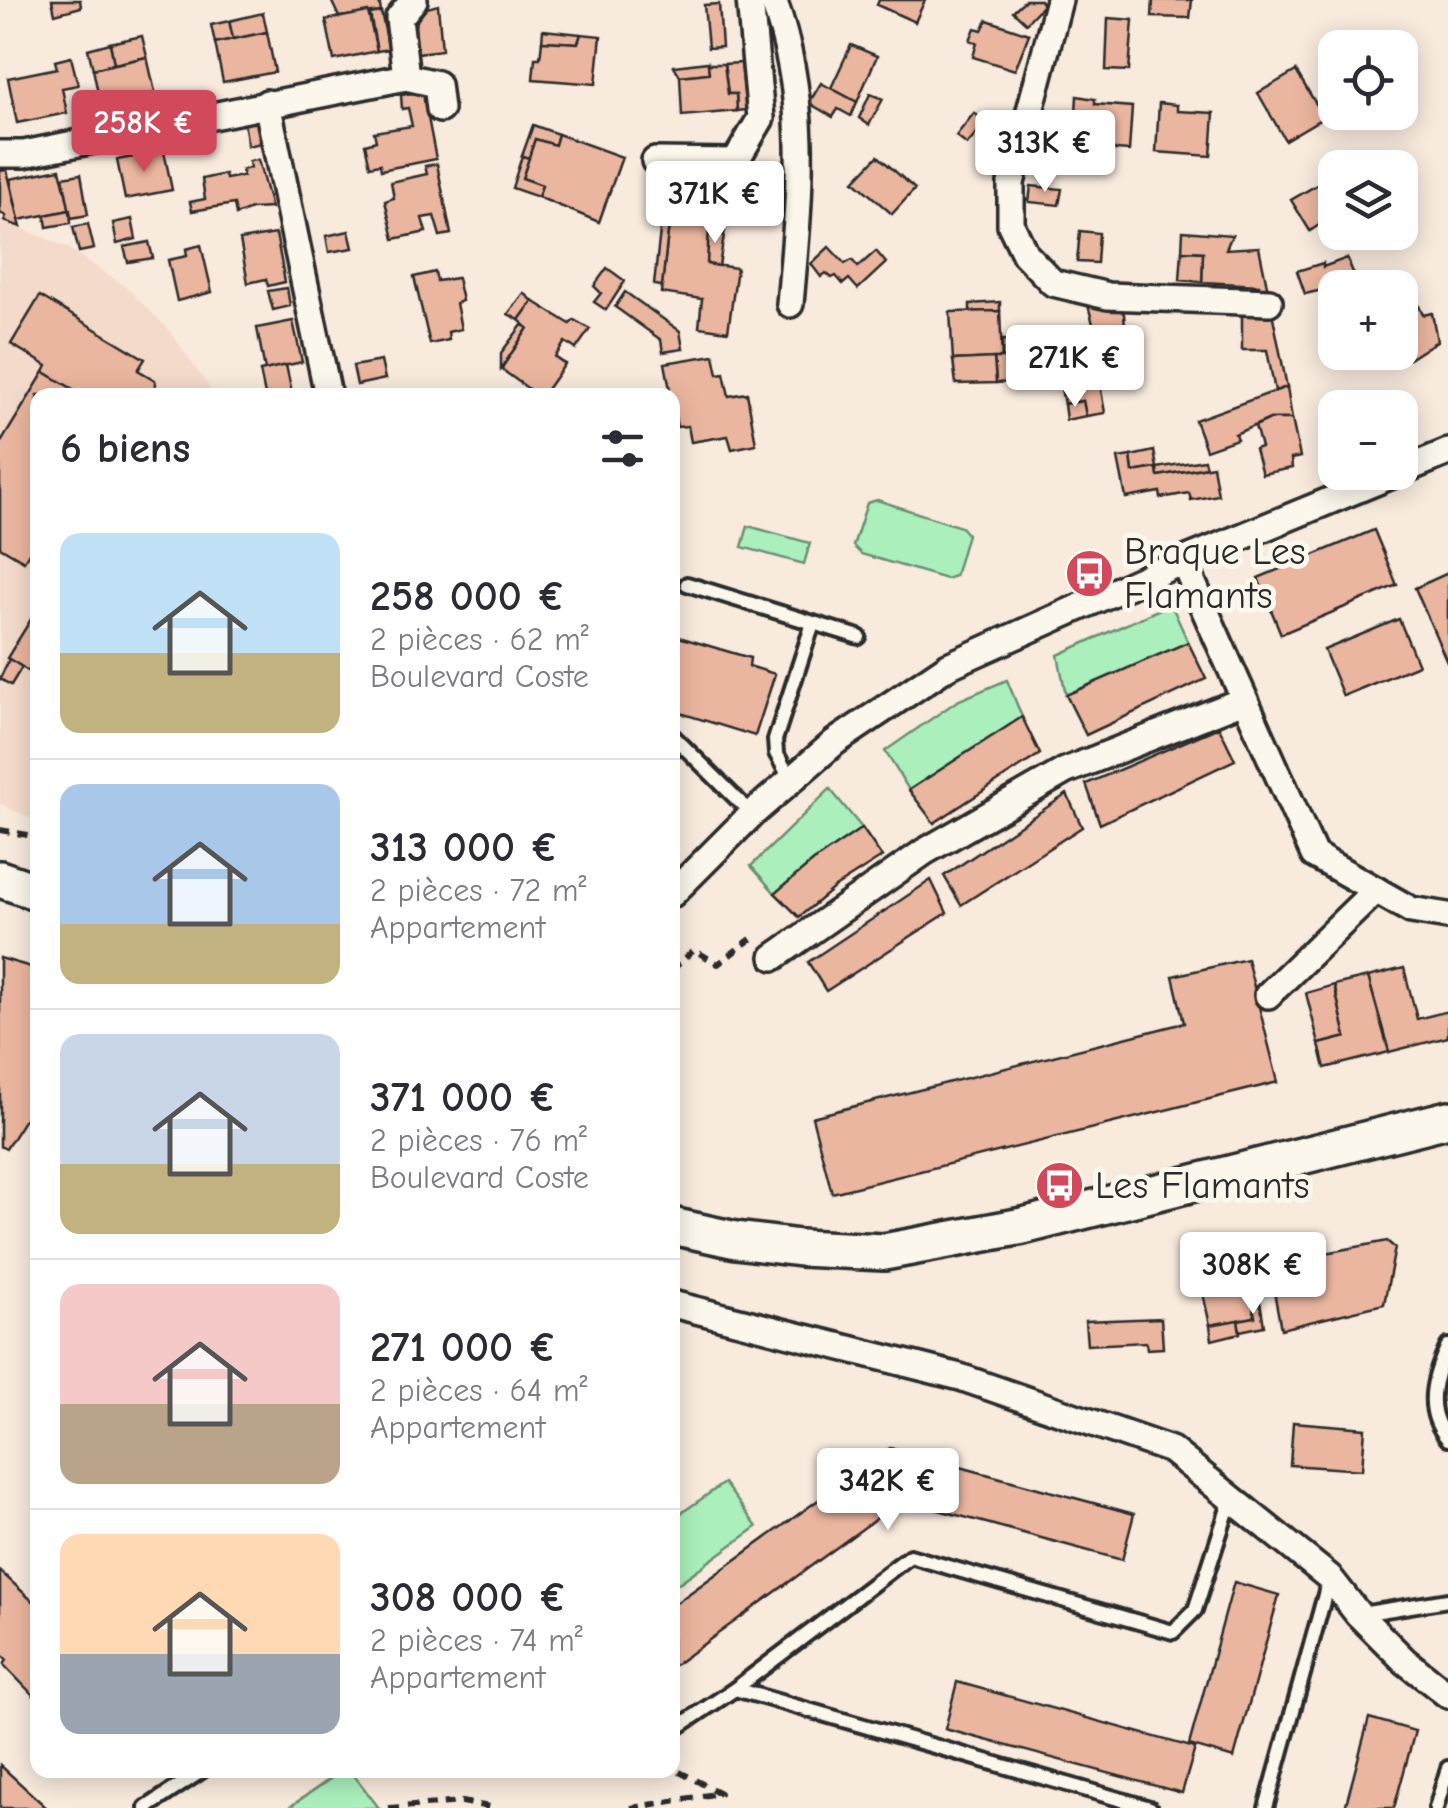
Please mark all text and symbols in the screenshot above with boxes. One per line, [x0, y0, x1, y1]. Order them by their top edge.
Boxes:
map controls [1318, 30, 1418, 490]
button: locate [1318, 30, 1418, 130]
pin: 258K € [63, 90, 225, 175]
text: 258K € [94, 104, 194, 141]
pin: 313K € [964, 110, 1126, 195]
text: 313K € [997, 124, 1093, 161]
button: layers [1318, 150, 1418, 250]
pin: 371K € [634, 161, 796, 246]
text: 371K € [668, 175, 762, 212]
button: + [1318, 270, 1418, 370]
pin: 271K € [994, 325, 1156, 410]
text: 271K € [1028, 339, 1122, 376]
button: − [1318, 390, 1418, 490]
icon: filters [595, 421, 650, 476]
text: 6 biens [60, 424, 190, 473]
place label: Braque Les Flamants [1124, 530, 1306, 618]
bus stop icon: Braque Les Flamants [1063, 547, 1115, 599]
text: 258 000 € [370, 572, 566, 621]
icon: home [140, 573, 260, 693]
text: 2 pièces · 62 m² [370, 621, 589, 658]
text: Boulevard Coste [370, 658, 589, 695]
text: 313 000 € [370, 823, 559, 872]
icon: home [140, 824, 260, 944]
text: 2 pièces · 72 m² [370, 872, 586, 909]
text: Appartement [370, 909, 545, 946]
text: 371 000 € [370, 1073, 557, 1122]
icon: home [140, 1074, 260, 1194]
text: 2 pièces · 76 m² [370, 1122, 587, 1159]
text: Boulevard Coste [370, 1159, 589, 1196]
bus stop icon: Les Flamants [1034, 1159, 1086, 1211]
place label: Les Flamants [1095, 1164, 1309, 1208]
pin: 308K € [1172, 1232, 1334, 1317]
text: 308K € [1202, 1246, 1304, 1283]
text: 271 000 € [370, 1323, 557, 1372]
icon: home [140, 1324, 260, 1444]
text: 2 pièces · 64 m² [370, 1372, 587, 1409]
text: Appartement [370, 1409, 545, 1446]
pin: 342K € [807, 1448, 969, 1533]
text: 342K € [839, 1462, 937, 1499]
text: 308 000 € [370, 1573, 567, 1622]
icon: home [140, 1574, 260, 1694]
text: 2 pièces · 74 m² [370, 1622, 583, 1659]
text: Appartement [370, 1659, 545, 1696]

